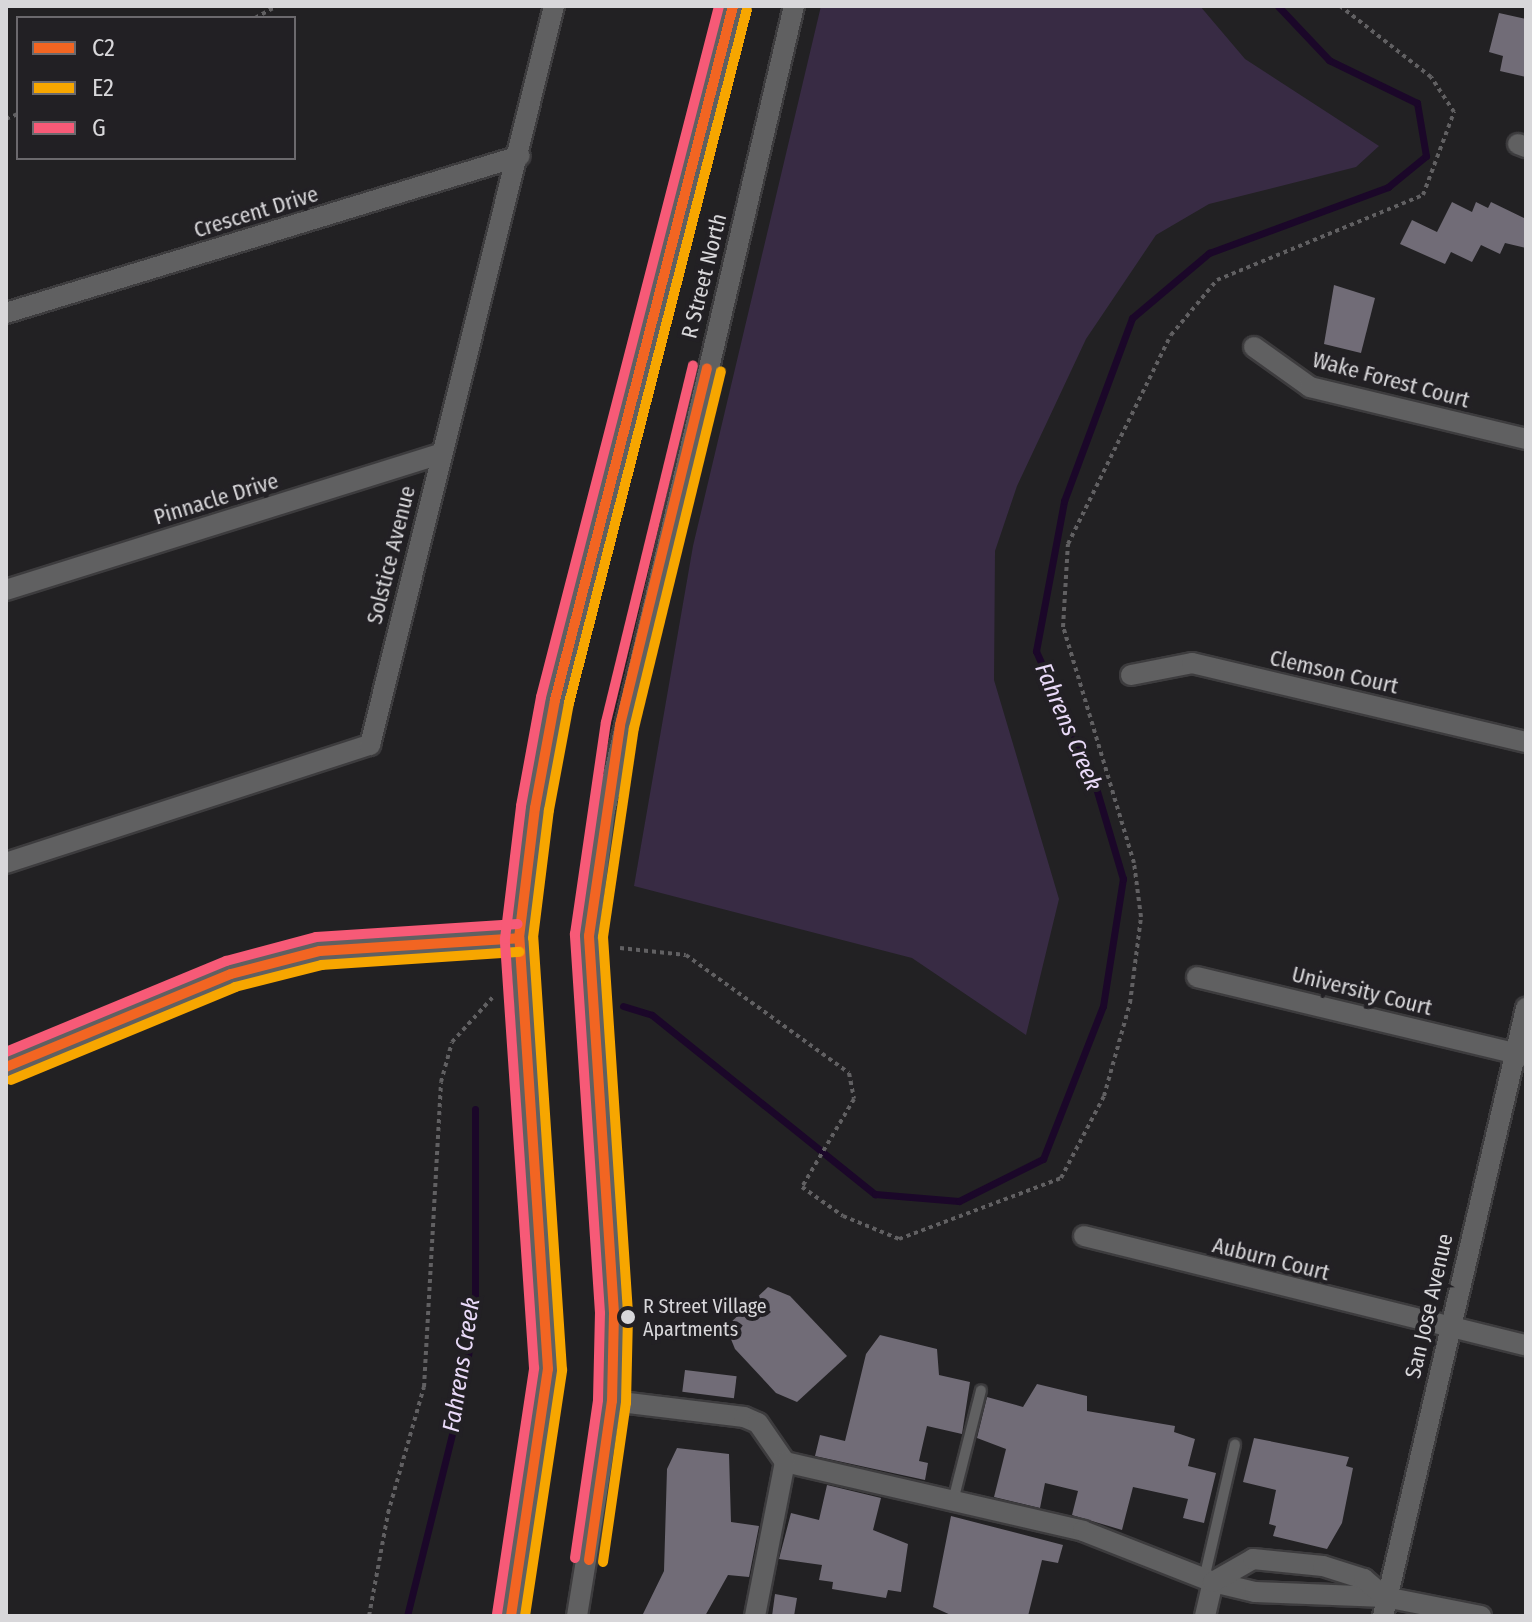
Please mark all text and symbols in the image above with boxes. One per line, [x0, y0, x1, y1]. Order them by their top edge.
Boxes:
legend [16, 16, 296, 160]
text: C2 [92, 34, 115, 62]
text: E2 [92, 74, 114, 102]
text: G [92, 114, 106, 142]
street label: Crescent Drive [191, 181, 321, 243]
street label: R Street North [676, 211, 732, 341]
street label: Wake Forest Court [1310, 346, 1472, 414]
street label: Pinnacle Drive [151, 468, 281, 530]
street label: Solstice Avenue [361, 483, 421, 627]
street label: Clemson Court [1267, 644, 1401, 700]
water label: Fahrens Creek [1028, 659, 1108, 795]
street label: University Court [1289, 961, 1435, 1021]
street label: San Jose Avenue [1400, 1231, 1458, 1381]
street label: Auburn Court [1210, 1232, 1332, 1286]
place label: R Street Village Apartments [643, 1294, 767, 1341]
water label: Fahrens Creek [437, 1296, 487, 1434]
marker: R Street Village Apartments [620, 1309, 636, 1325]

